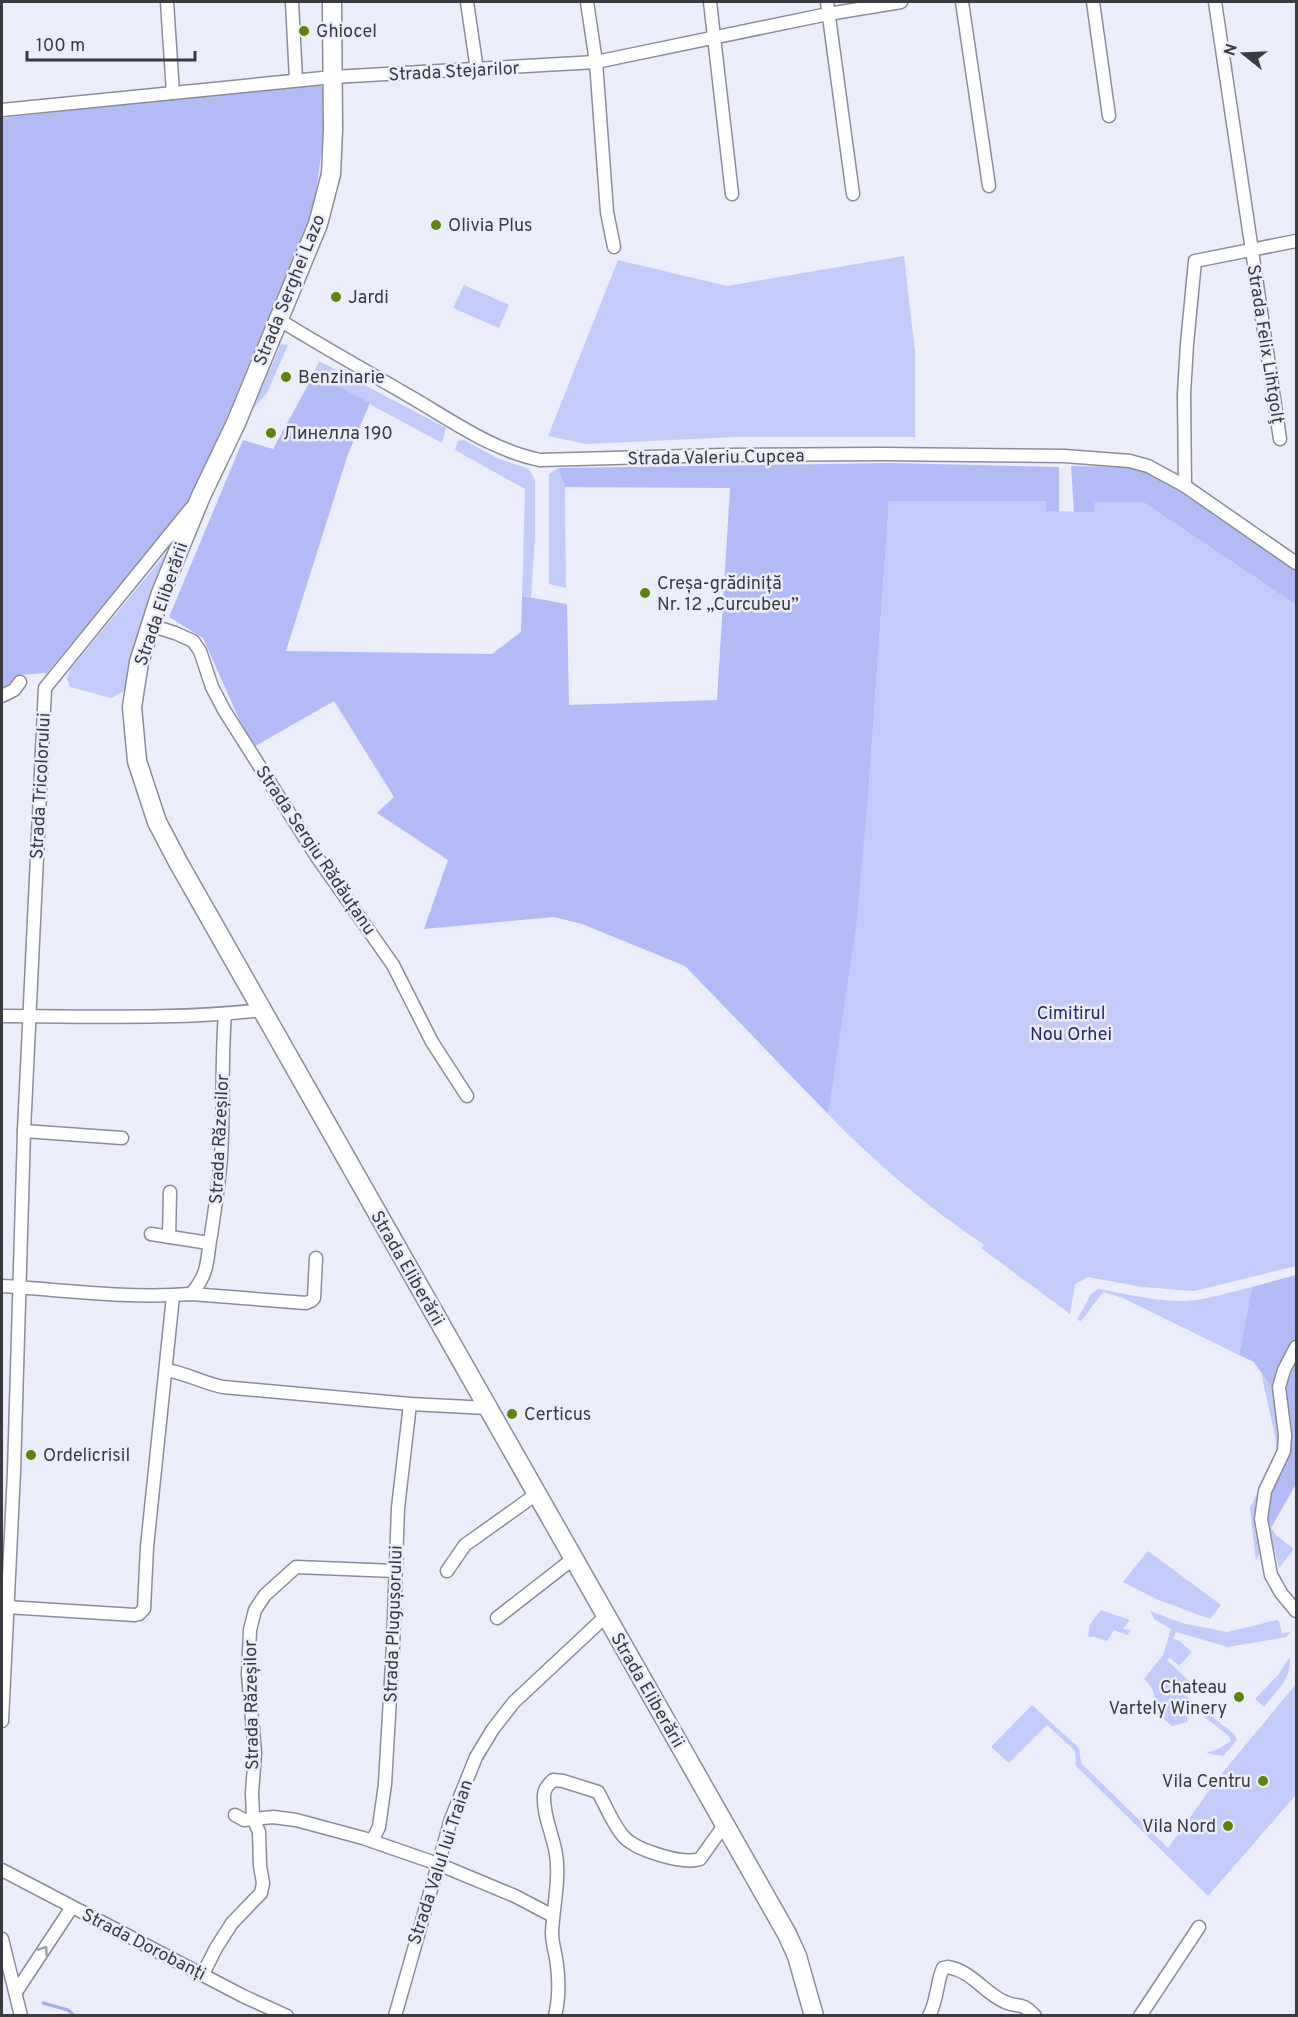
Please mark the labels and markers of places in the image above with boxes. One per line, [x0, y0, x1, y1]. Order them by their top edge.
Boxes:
place label: Ghiocel [316, 21, 377, 44]
marker: Ghiocel [297, 24, 311, 38]
place label: Olivia Plus [448, 215, 533, 238]
marker: Olivia Plus [429, 218, 443, 232]
place label: Jardi [348, 287, 389, 310]
marker: Jardi [329, 290, 343, 304]
place label: Benzinarie [298, 367, 385, 390]
marker: Benzinarie [279, 370, 293, 384]
place label: Линелла 190 [283, 423, 393, 446]
marker: Линелла 190 [264, 426, 278, 440]
place label: Creșa-grădiniță Nr. 12 „Curcubeu” [657, 573, 799, 617]
marker: Creșa-grădiniță Nr. 12 „Curcubeu” [638, 586, 652, 600]
place label: Certicus [524, 1404, 591, 1427]
marker: Certicus [505, 1407, 519, 1421]
place label: Ordelicrisil [43, 1445, 130, 1468]
marker: Ordelicrisil [24, 1448, 38, 1462]
place label: Chateau Vartely Winery [1108, 1677, 1227, 1721]
marker: Chateau Vartely Winery [1232, 1690, 1246, 1704]
place label: Vila Centru [1162, 1771, 1251, 1794]
marker: Vila Centru [1256, 1774, 1270, 1788]
place label: Vila Nord [1142, 1816, 1216, 1839]
marker: Vila Nord [1221, 1819, 1235, 1833]

